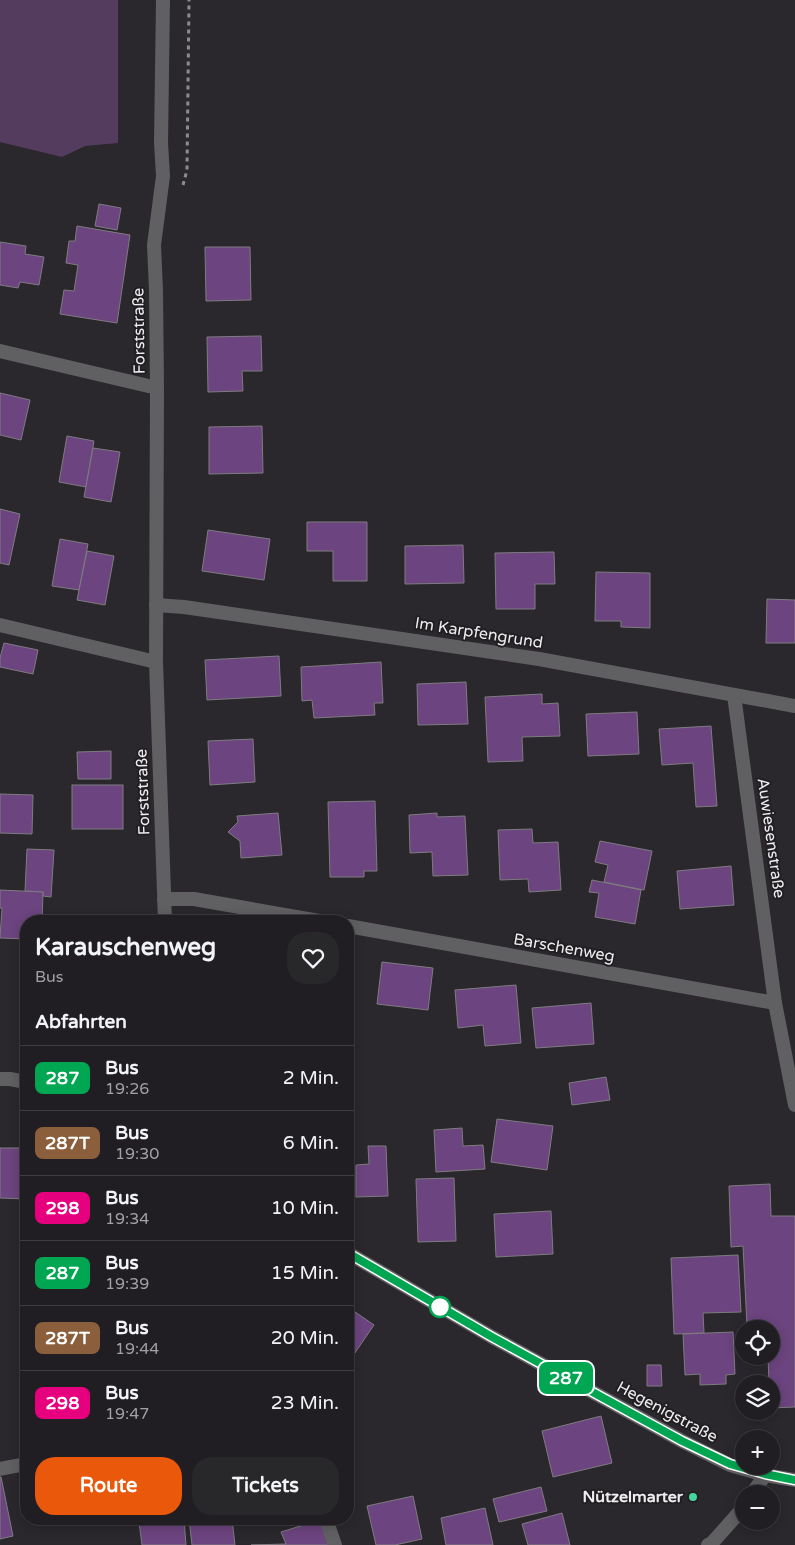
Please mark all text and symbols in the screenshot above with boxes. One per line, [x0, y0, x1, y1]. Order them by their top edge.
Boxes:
street label: Forststraße [128, 288, 150, 374]
street label: Im Karpfengrund [414, 613, 544, 653]
street label: Forststraße [131, 749, 155, 835]
street label: Auwiesenstraße [753, 777, 789, 899]
street label: Barschenweg [512, 929, 616, 967]
button: heart [287, 932, 339, 984]
text: Karauschenweg [35, 933, 216, 962]
text: Bus [35, 967, 63, 987]
text: Abfahrten [35, 1011, 127, 1033]
text: Bus [105, 1057, 139, 1079]
text: 287 [46, 1067, 79, 1089]
text: 2 Min. [283, 1067, 339, 1089]
text: 19:26 [105, 1079, 149, 1099]
text: Bus [115, 1122, 149, 1144]
text: 287T [45, 1132, 90, 1154]
text: 6 Min. [283, 1132, 339, 1154]
text: 19:30 [115, 1144, 159, 1164]
text: Bus [105, 1187, 139, 1209]
text: 298 [46, 1197, 79, 1219]
text: 10 Min. [271, 1197, 339, 1219]
text: 19:34 [105, 1209, 149, 1229]
text: Bus [105, 1252, 139, 1274]
text: 287 [46, 1262, 79, 1284]
text: 15 Min. [271, 1262, 339, 1284]
text: 19:39 [105, 1274, 149, 1294]
unlabelled marker [429, 1296, 451, 1318]
text: Bus [115, 1317, 149, 1339]
map controls [735, 1320, 780, 1530]
button: locate [735, 1320, 780, 1365]
text: 287T [45, 1327, 90, 1349]
text: 20 Min. [271, 1327, 339, 1349]
text: 19:44 [115, 1339, 159, 1359]
line badge: 287 [537, 1362, 595, 1394]
text: 287 [549, 1367, 583, 1389]
button: layers [735, 1375, 780, 1420]
street label: Hegenigstraße [613, 1377, 721, 1447]
text: Bus [105, 1382, 139, 1404]
text: 298 [46, 1392, 79, 1414]
text: 23 Min. [271, 1392, 339, 1414]
text: 19:47 [105, 1404, 149, 1424]
button: + [735, 1430, 780, 1475]
button: Route [35, 1457, 182, 1515]
button: Tickets [192, 1457, 339, 1515]
button: − [735, 1485, 780, 1530]
place label: Nützelmarter [583, 1487, 684, 1507]
marker: Nützelmarter [687, 1491, 699, 1503]

